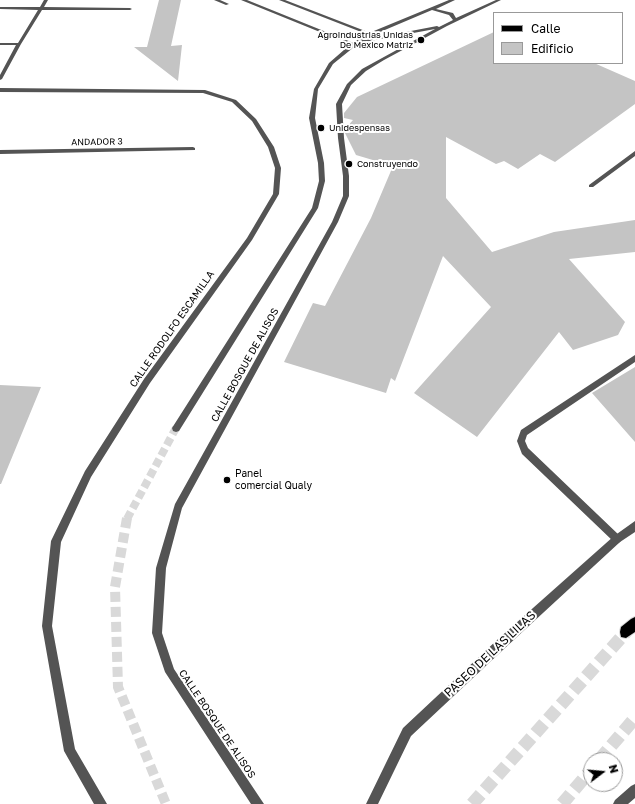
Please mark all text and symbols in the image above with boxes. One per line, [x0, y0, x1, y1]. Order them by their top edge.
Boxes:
legend [493, 12, 623, 64]
text: Calle [531, 21, 560, 36]
place label: Agroindustrias Unidas De Mexico Matriz [317, 30, 413, 51]
marker: Agroindustrias Unidas De Mexico Matriz [416, 35, 426, 45]
text: Edificio [531, 41, 573, 56]
marker: Unidespensas [316, 123, 326, 133]
place label: Unidespensas [329, 123, 390, 133]
street label: ANDADOR 3 [71, 136, 123, 148]
marker: Construyendo [344, 159, 354, 169]
place label: Construyendo [357, 159, 418, 169]
street label: CALLE RODOLFO ESCAMILLA [127, 268, 217, 390]
street label: CALLE BOSQUE DE ALISOS [209, 306, 281, 424]
place label: Panel comercial Qualy [235, 468, 312, 492]
marker: Panel comercial Qualy [222, 475, 232, 485]
street label: PASEO DE LAS LILAS [441, 608, 539, 700]
street label: CALLE BOSQUE DE ALISOS [176, 667, 258, 781]
north arrow [583, 752, 623, 792]
text: N [607, 763, 621, 775]

